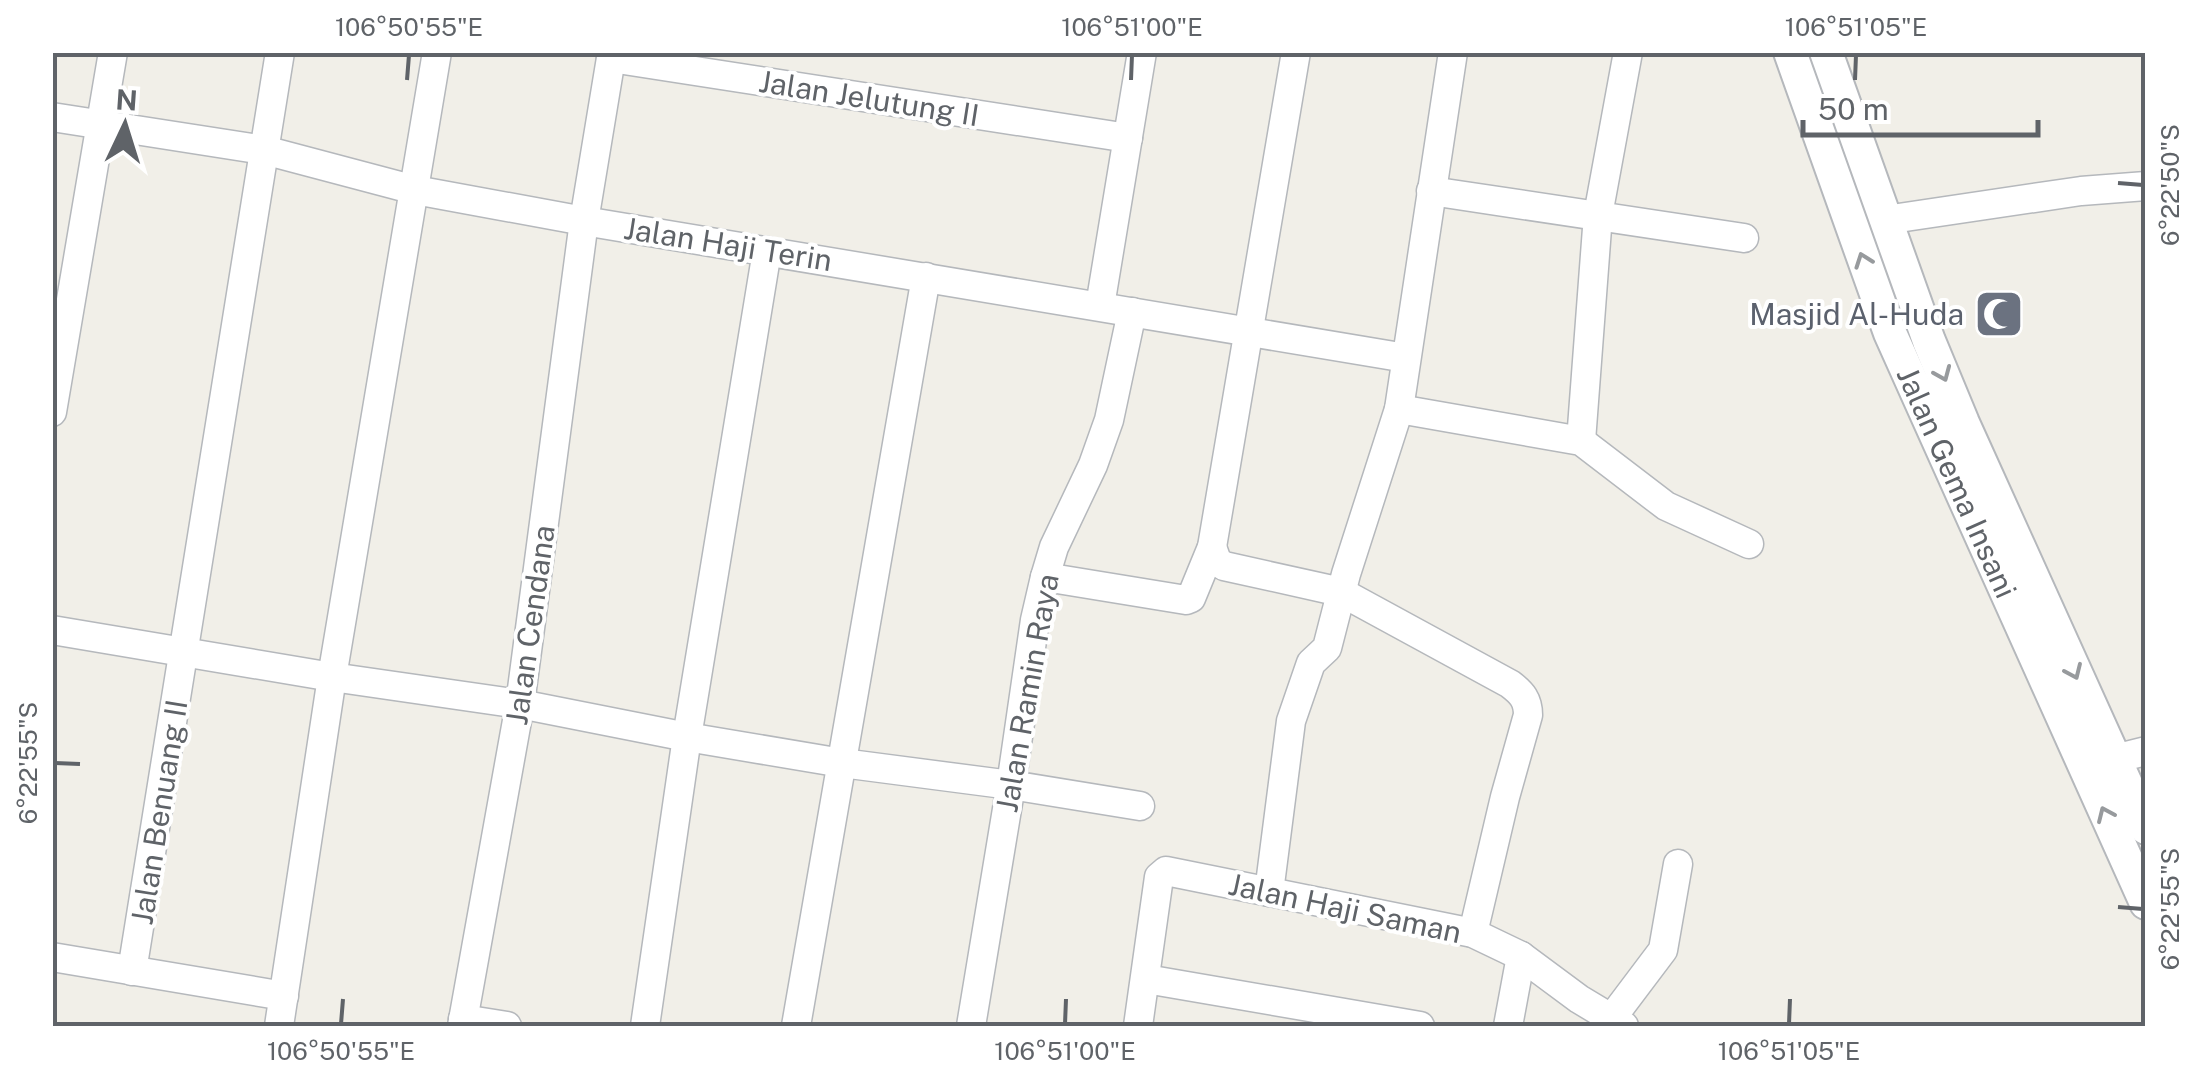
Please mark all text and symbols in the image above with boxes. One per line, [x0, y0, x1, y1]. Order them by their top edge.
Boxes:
text: 106°50'55"E [335, 12, 483, 42]
text: 106°51'00"E [1061, 12, 1203, 42]
text: 106°51'05"E [1785, 12, 1927, 42]
street label: Jalan Jelutung II [756, 63, 982, 133]
north arrow [75, 75, 175, 175]
scale bar [1803, 75, 2038, 137]
text: N [115, 82, 139, 117]
text: 50 m [1818, 91, 1889, 127]
text: 6°22'50"S [2155, 124, 2185, 246]
street label: Jalan Haji Terin [621, 210, 835, 278]
one-way arrow [1855, 252, 1875, 269]
mosque icon: Masjid Al-Huda [1973, 288, 2025, 340]
place label: Masjid Al-Huda [1749, 296, 1964, 332]
street label: Jalan Gema Insani [1890, 361, 2025, 604]
one-way arrow [1931, 364, 1951, 382]
street label: Jalan Cendana [498, 523, 562, 727]
street label: Jalan Ramin Raya [988, 571, 1066, 815]
one-way arrow [2062, 662, 2082, 680]
street label: Jalan Benuang II [123, 697, 195, 927]
text: 6°22'55"S [13, 702, 43, 824]
one-way arrow [2098, 806, 2118, 824]
text: 6°22'55"S [2155, 848, 2185, 970]
street label: Jalan Haji Saman [1225, 866, 1465, 950]
text: 106°50'55"E [267, 1036, 415, 1066]
text: 106°51'00"E [994, 1036, 1136, 1066]
text: 106°51'05"E [1718, 1036, 1860, 1066]

